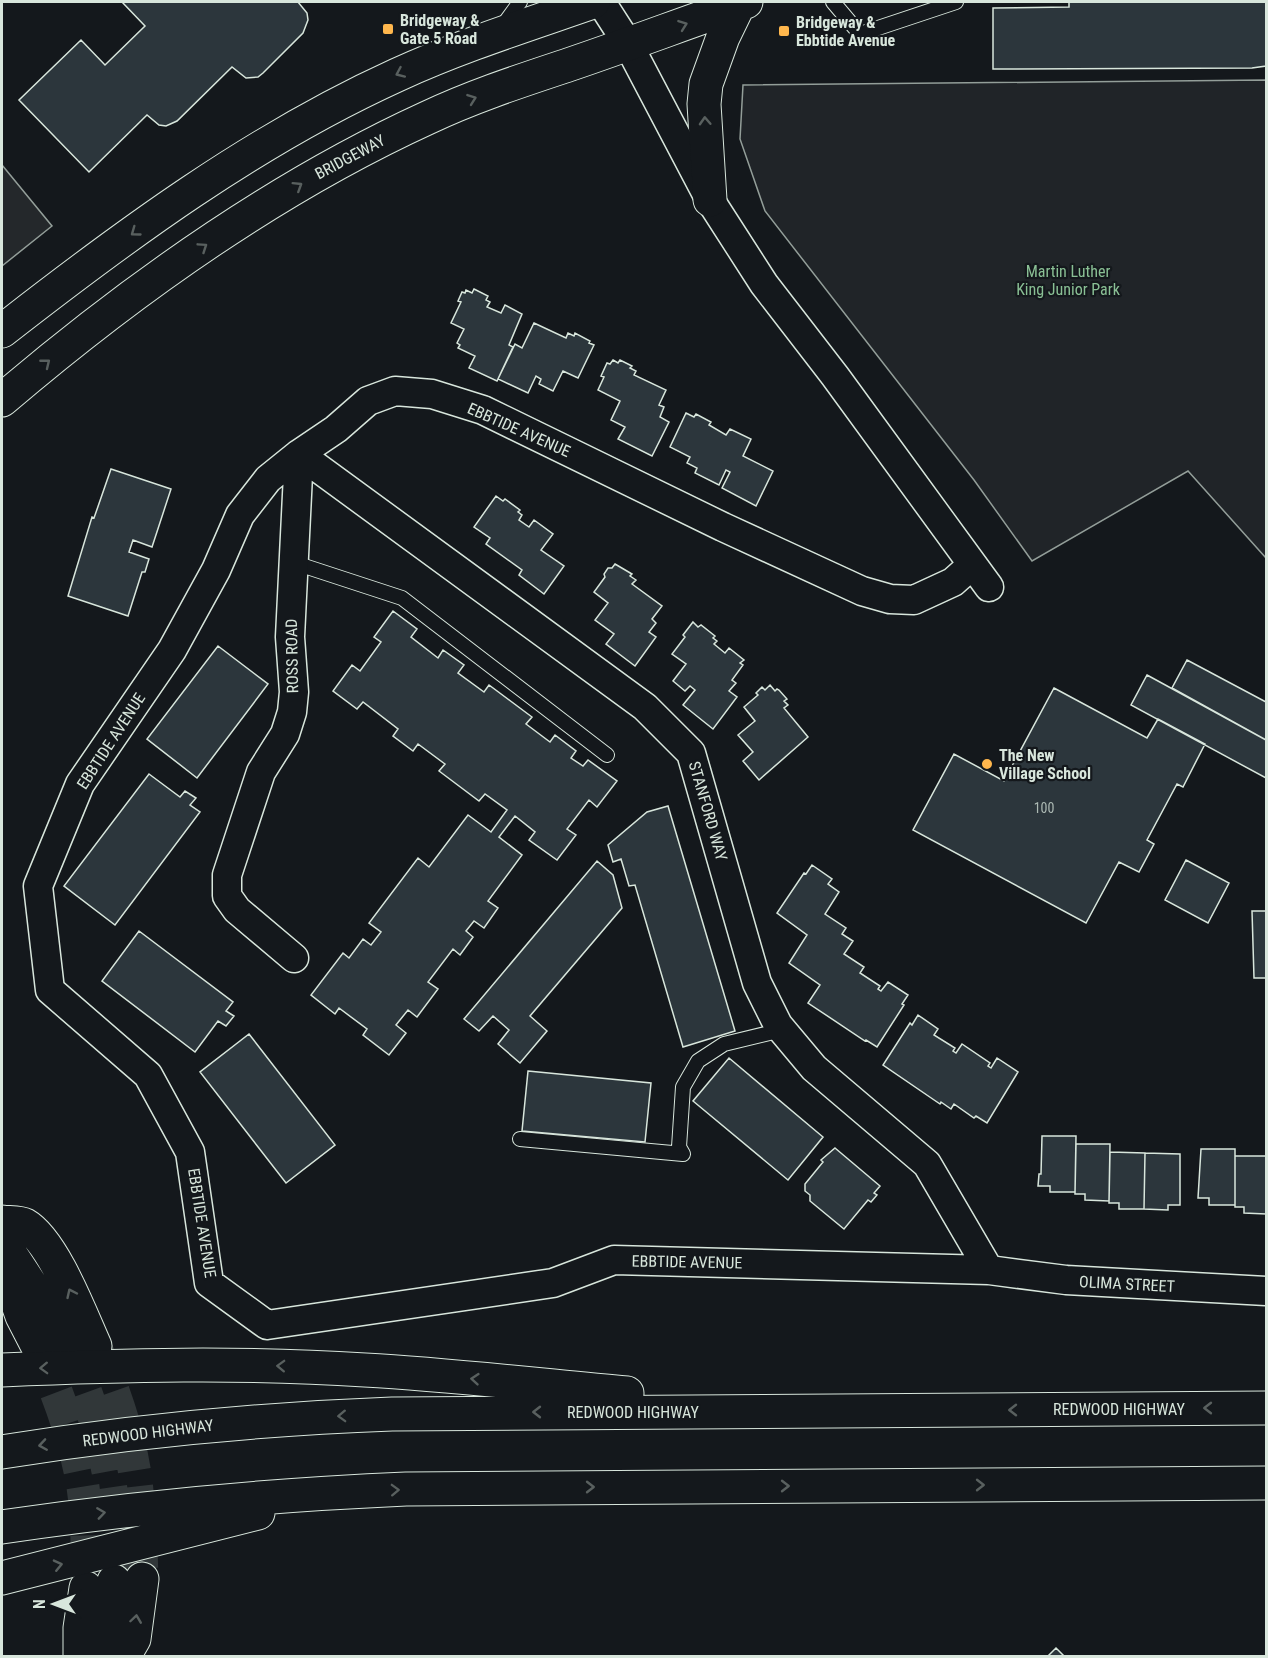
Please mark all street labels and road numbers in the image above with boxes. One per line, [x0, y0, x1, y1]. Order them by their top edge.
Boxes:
street label: BRIDGEWAY [312, 130, 389, 183]
street label: EBBTIDE AVENUE [465, 399, 573, 461]
street label: ROSS ROAD [282, 618, 302, 694]
street label: EBBTIDE AVENUE [73, 689, 149, 793]
street label: STANFORD WAY [685, 759, 731, 863]
street label: EBBTIDE AVENUE [184, 1167, 220, 1279]
street label: EBBTIDE AVENUE [632, 1252, 743, 1272]
street label: OLIMA STREET [1079, 1272, 1175, 1296]
street label: REDWOOD HIGHWAY [1053, 1400, 1186, 1419]
street label: REDWOOD HIGHWAY [567, 1403, 700, 1422]
street label: REDWOOD HIGHWAY [81, 1415, 215, 1450]

